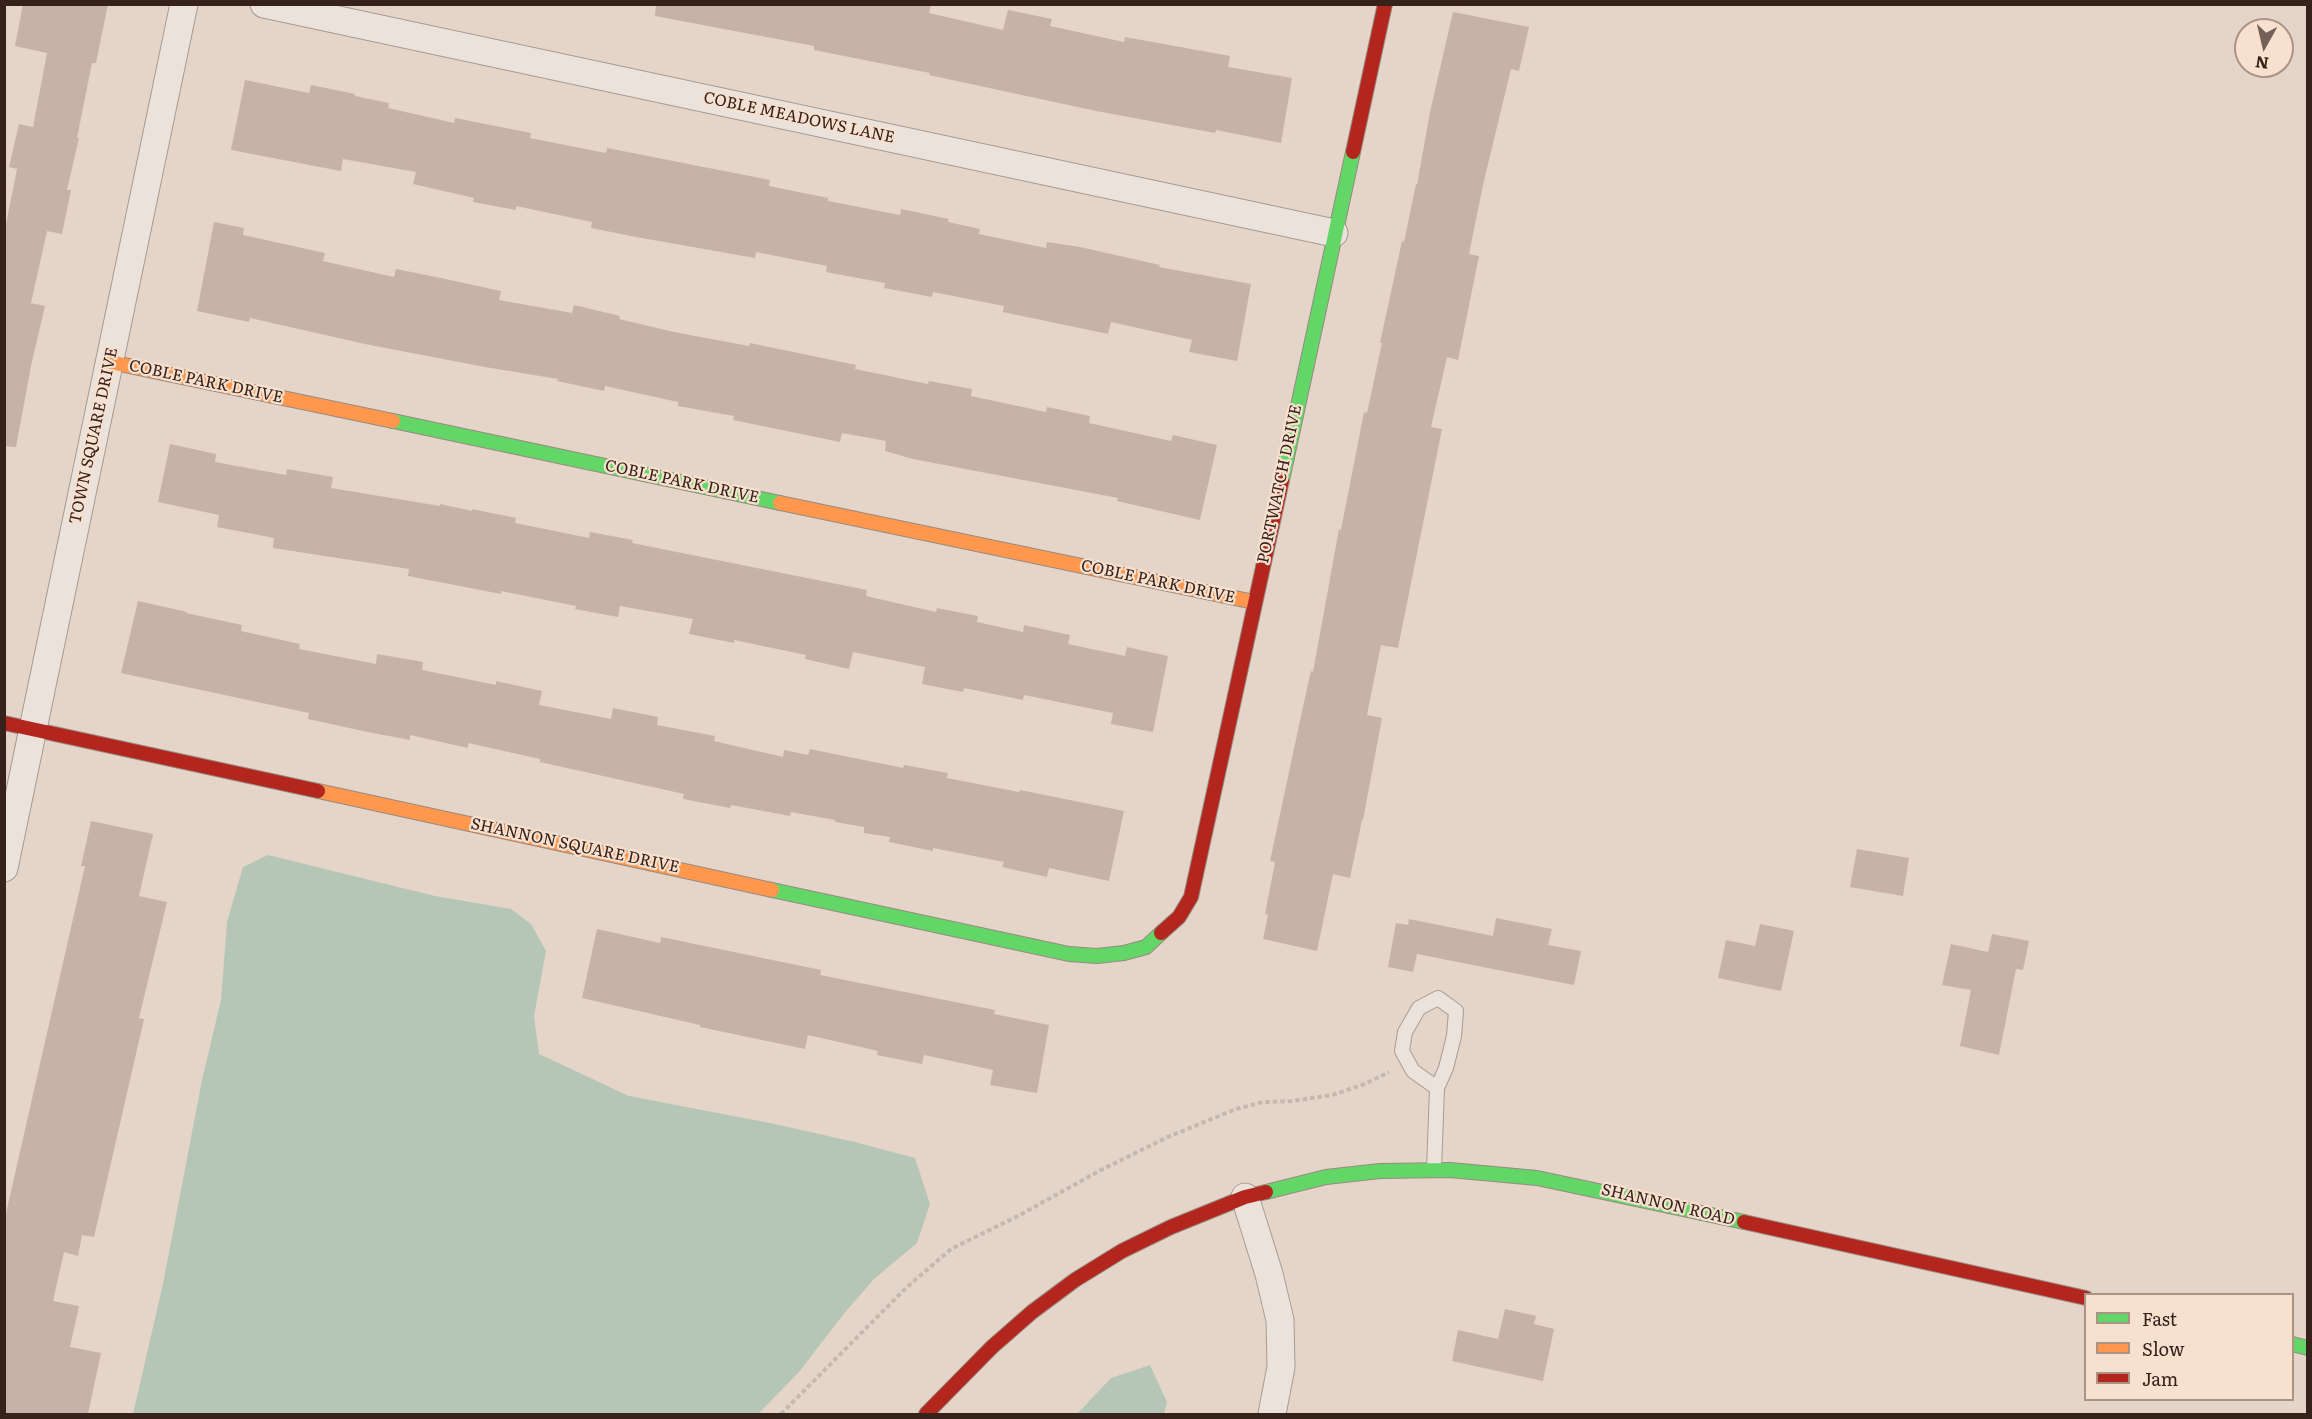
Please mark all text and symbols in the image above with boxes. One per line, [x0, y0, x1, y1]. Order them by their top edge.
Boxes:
north arrow [2234, 18, 2294, 78]
text: N [2253, 51, 2270, 77]
street label: COBLE MEADOWS LANE [702, 88, 896, 148]
street label: TOWN SQUARE DRIVE [66, 346, 122, 526]
street label: COBLE PARK DRIVE [127, 356, 285, 408]
street label: PORTWATCH DRIVE [1254, 403, 1306, 565]
street label: COBLE PARK DRIVE [603, 456, 761, 508]
street label: COBLE PARK DRIVE [1079, 556, 1237, 608]
street label: SHANNON SQUARE DRIVE [469, 815, 681, 877]
street label: SHANNON ROAD [1599, 1180, 1737, 1230]
legend [2084, 1293, 2294, 1401]
text: Fast [2142, 1305, 2177, 1332]
text: Slow [2142, 1335, 2184, 1362]
text: Jam [2142, 1365, 2178, 1392]

